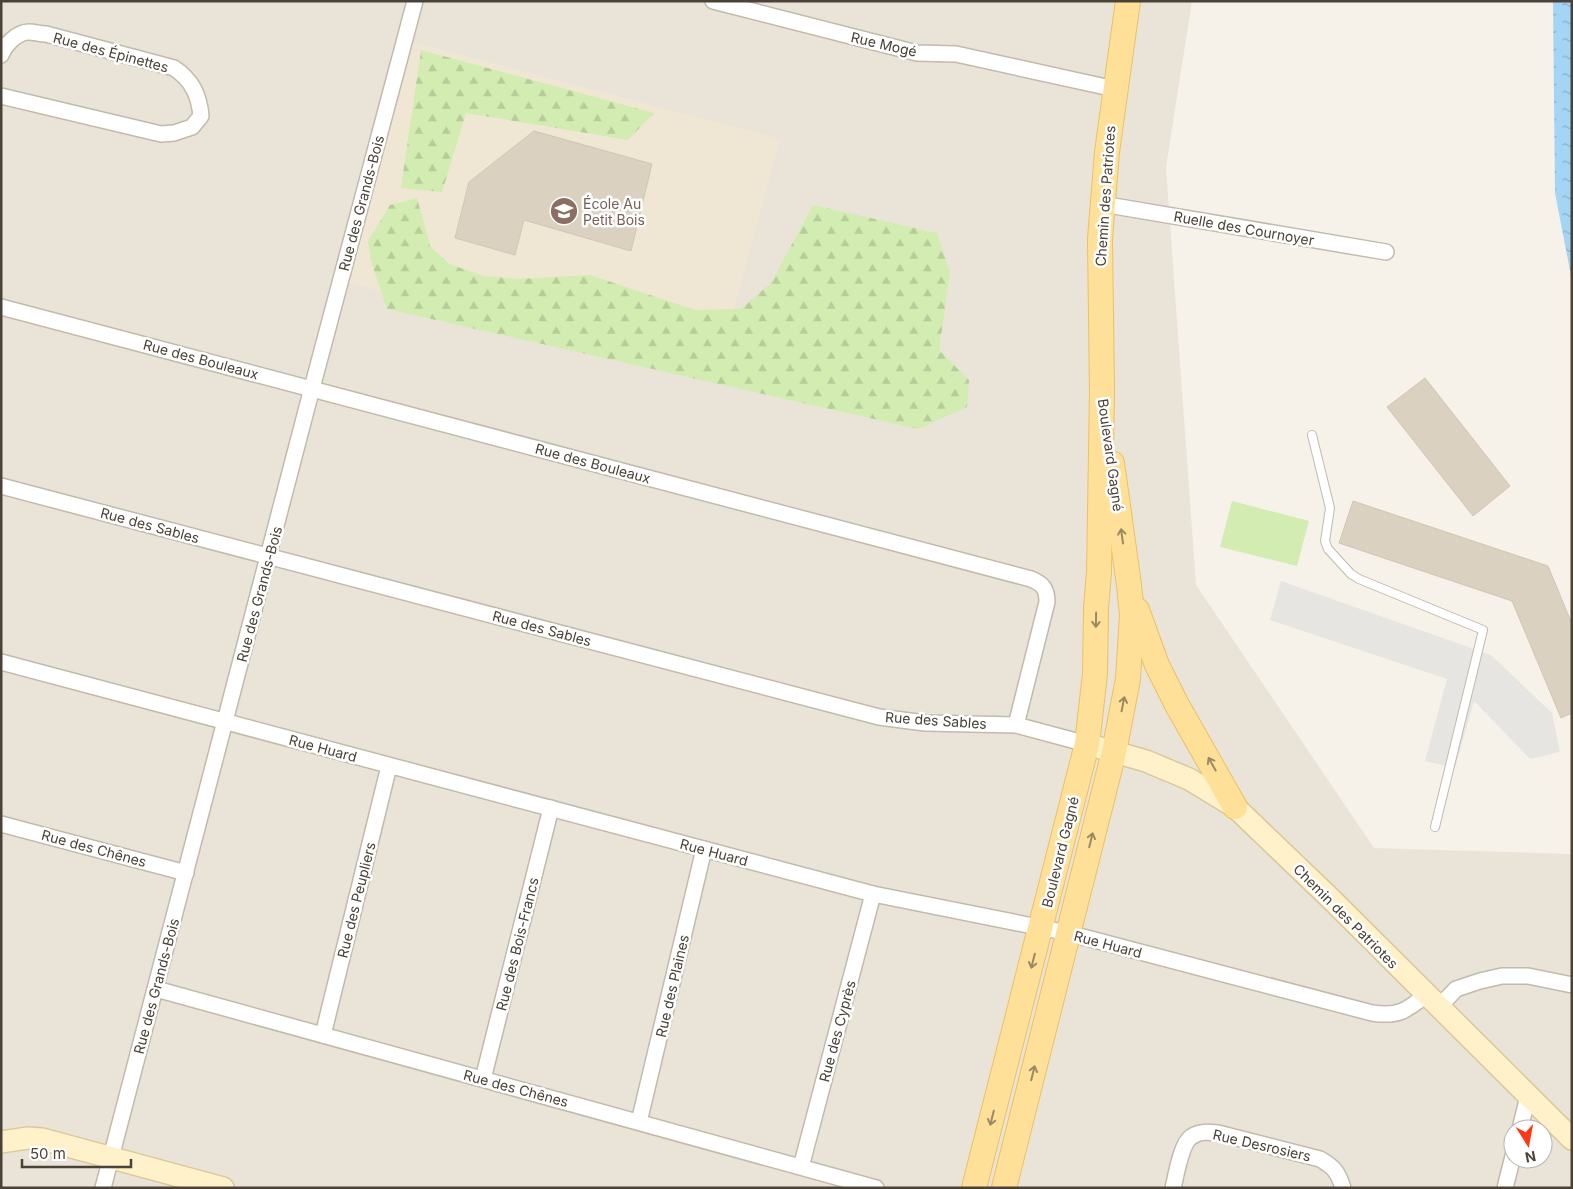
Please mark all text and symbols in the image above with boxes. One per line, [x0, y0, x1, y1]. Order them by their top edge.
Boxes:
street label: Rue des Épinettes [52, 28, 170, 76]
street label: Rue Mogé [849, 28, 919, 60]
street label: Chemin des Patriotes [1092, 125, 1118, 267]
street label: Rue des Grands-Bois [335, 133, 387, 273]
place label: École Au Petit Bois [583, 195, 645, 228]
school or university icon: École Au Petit Bois [549, 196, 579, 226]
street label: Ruelle des Cournoyer [1173, 207, 1315, 249]
street label: Rue des Bouleaux [141, 335, 261, 383]
street label: Boulevard Gagné [1095, 398, 1127, 512]
street label: Rue des Bouleaux [533, 439, 653, 487]
street label: Rue des Sables [99, 504, 201, 546]
street label: Rue des Grands-Bois [233, 524, 285, 664]
one-way arrow [1117, 529, 1127, 545]
street label: Rue des Sables [491, 607, 593, 649]
one-way arrow [1091, 612, 1101, 628]
one-way arrow [1119, 696, 1128, 712]
street label: Rue des Sables [885, 708, 987, 732]
street label: Rue Huard [287, 731, 359, 765]
one-way arrow [1206, 758, 1216, 772]
street label: Boulevard Gagné [1038, 795, 1082, 909]
street label: Rue des Chênes [40, 826, 148, 870]
one-way arrow [1087, 832, 1097, 848]
street label: Rue Huard [678, 835, 750, 869]
street label: Rue des Peupliers [333, 840, 379, 960]
street label: Chemin des Patriotes [1290, 860, 1402, 972]
street label: Rue des Bois-Francs [492, 876, 542, 1012]
street label: Rue des Grands-Bois [130, 916, 182, 1056]
street label: Rue Huard [1072, 927, 1144, 961]
street label: Rue des Plaines [652, 933, 692, 1039]
one-way arrow [1028, 953, 1037, 969]
street label: Rue des Cyprès [815, 978, 859, 1084]
one-way arrow [1029, 1065, 1038, 1081]
street label: Rue des Chênes [462, 1066, 570, 1110]
one-way arrow [987, 1110, 996, 1126]
north arrow [1503, 1119, 1553, 1169]
street label: Rue Desrosiers [1211, 1125, 1313, 1165]
scale bar [22, 1136, 131, 1168]
text: 50 m [30, 1144, 66, 1163]
text: N [1524, 1148, 1537, 1167]

